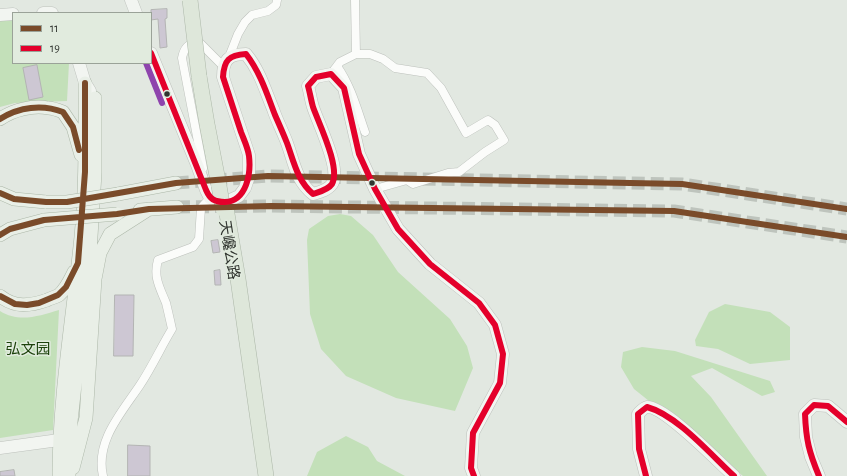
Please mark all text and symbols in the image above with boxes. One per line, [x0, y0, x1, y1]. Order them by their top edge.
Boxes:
legend [12, 12, 152, 64]
text: 11 [50, 22, 58, 34]
text: 19 [50, 42, 60, 54]
unlabelled marker [162, 89, 172, 99]
unlabelled marker [367, 178, 377, 188]
street label: 天巉公路 [215, 219, 243, 281]
park label: 弘文园 [6, 340, 50, 358]

